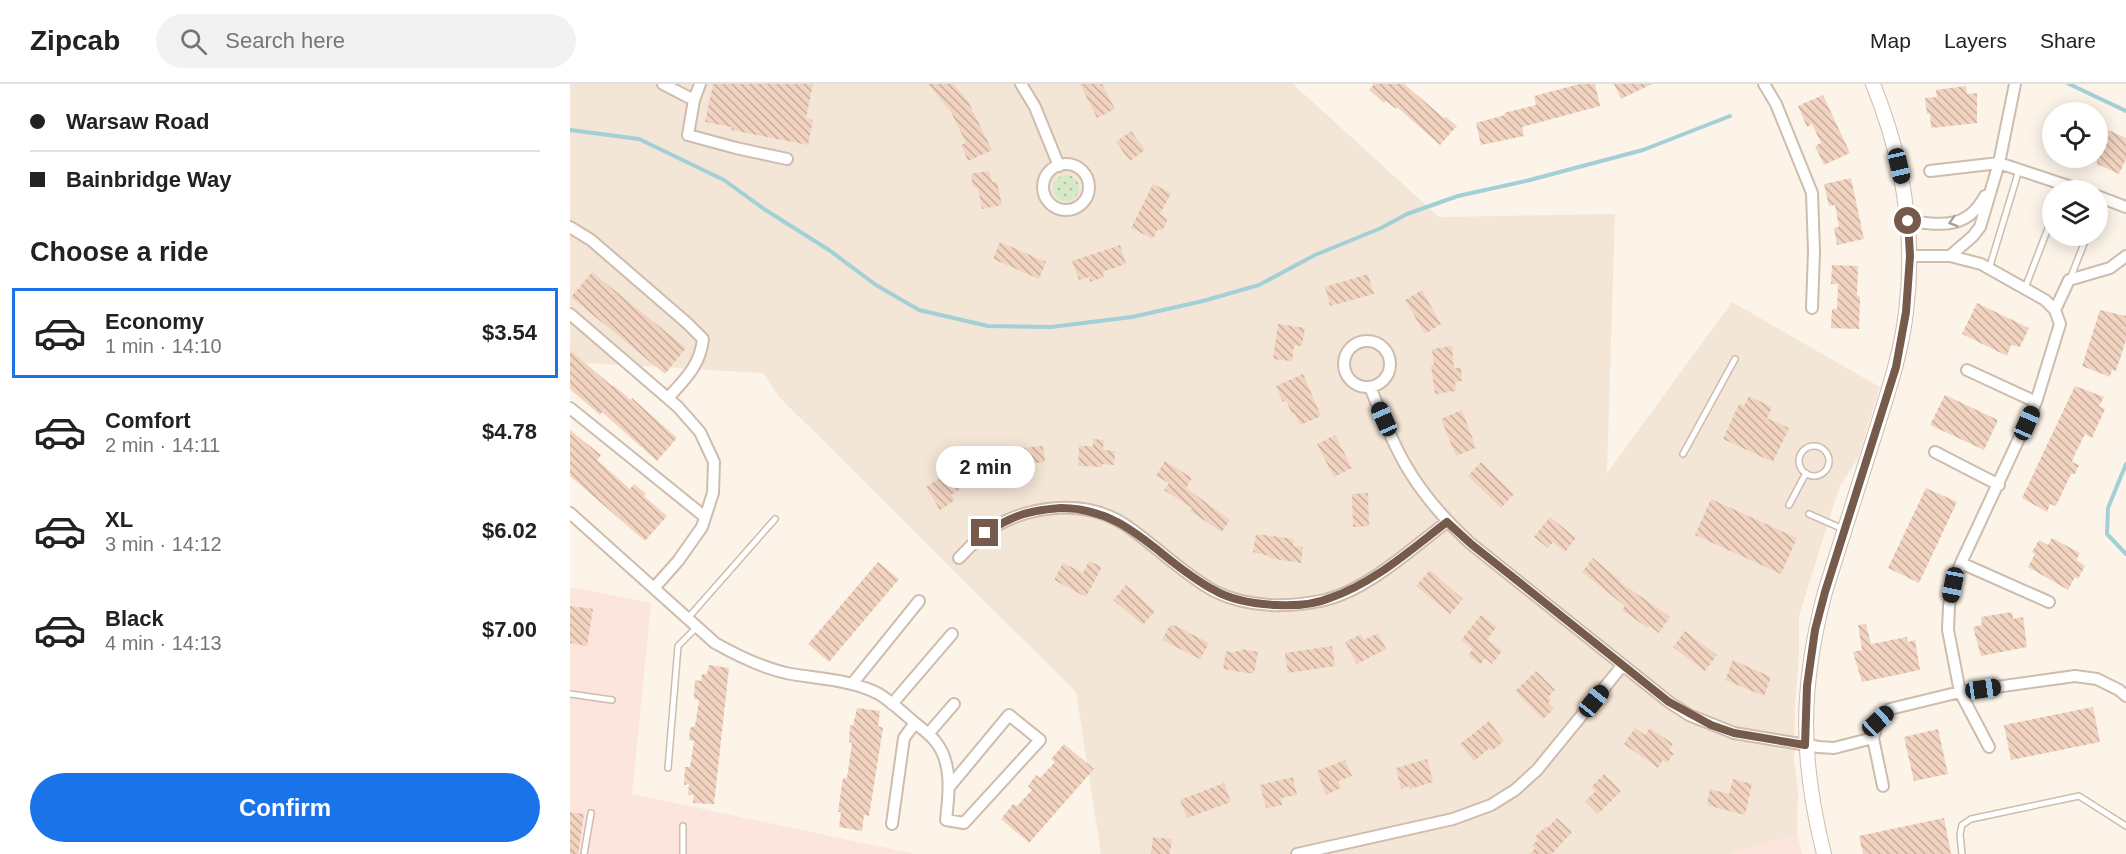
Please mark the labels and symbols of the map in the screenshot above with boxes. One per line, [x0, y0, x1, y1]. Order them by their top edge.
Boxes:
car [1886, 146, 1912, 186]
route start [1894, 207, 1921, 234]
one-way arrow [1948, 215, 1959, 227]
car [1368, 399, 1400, 439]
car [2011, 403, 2043, 443]
callout: 2 min [936, 446, 1034, 488]
route end [971, 519, 998, 546]
car [1941, 566, 1965, 604]
car [1964, 678, 2002, 700]
car [1576, 681, 1612, 721]
car [1859, 702, 1897, 740]

